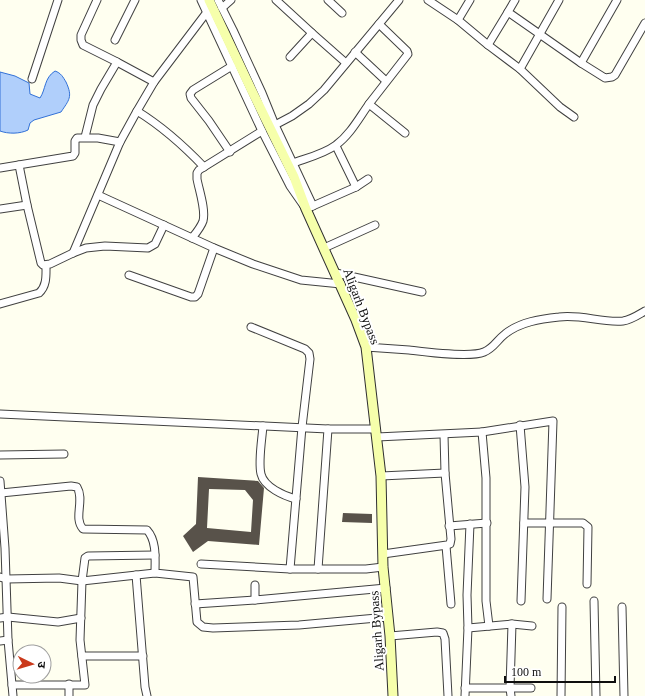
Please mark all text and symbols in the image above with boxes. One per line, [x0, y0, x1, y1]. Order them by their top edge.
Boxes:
street label: Aligarh Bypass [340, 266, 383, 346]
street label: Aligarh Bypass [366, 590, 387, 672]
north arrow [12, 644, 52, 684]
scale bar [505, 658, 615, 684]
text: उ [36, 661, 48, 669]
text: 100 m [511, 665, 542, 679]

